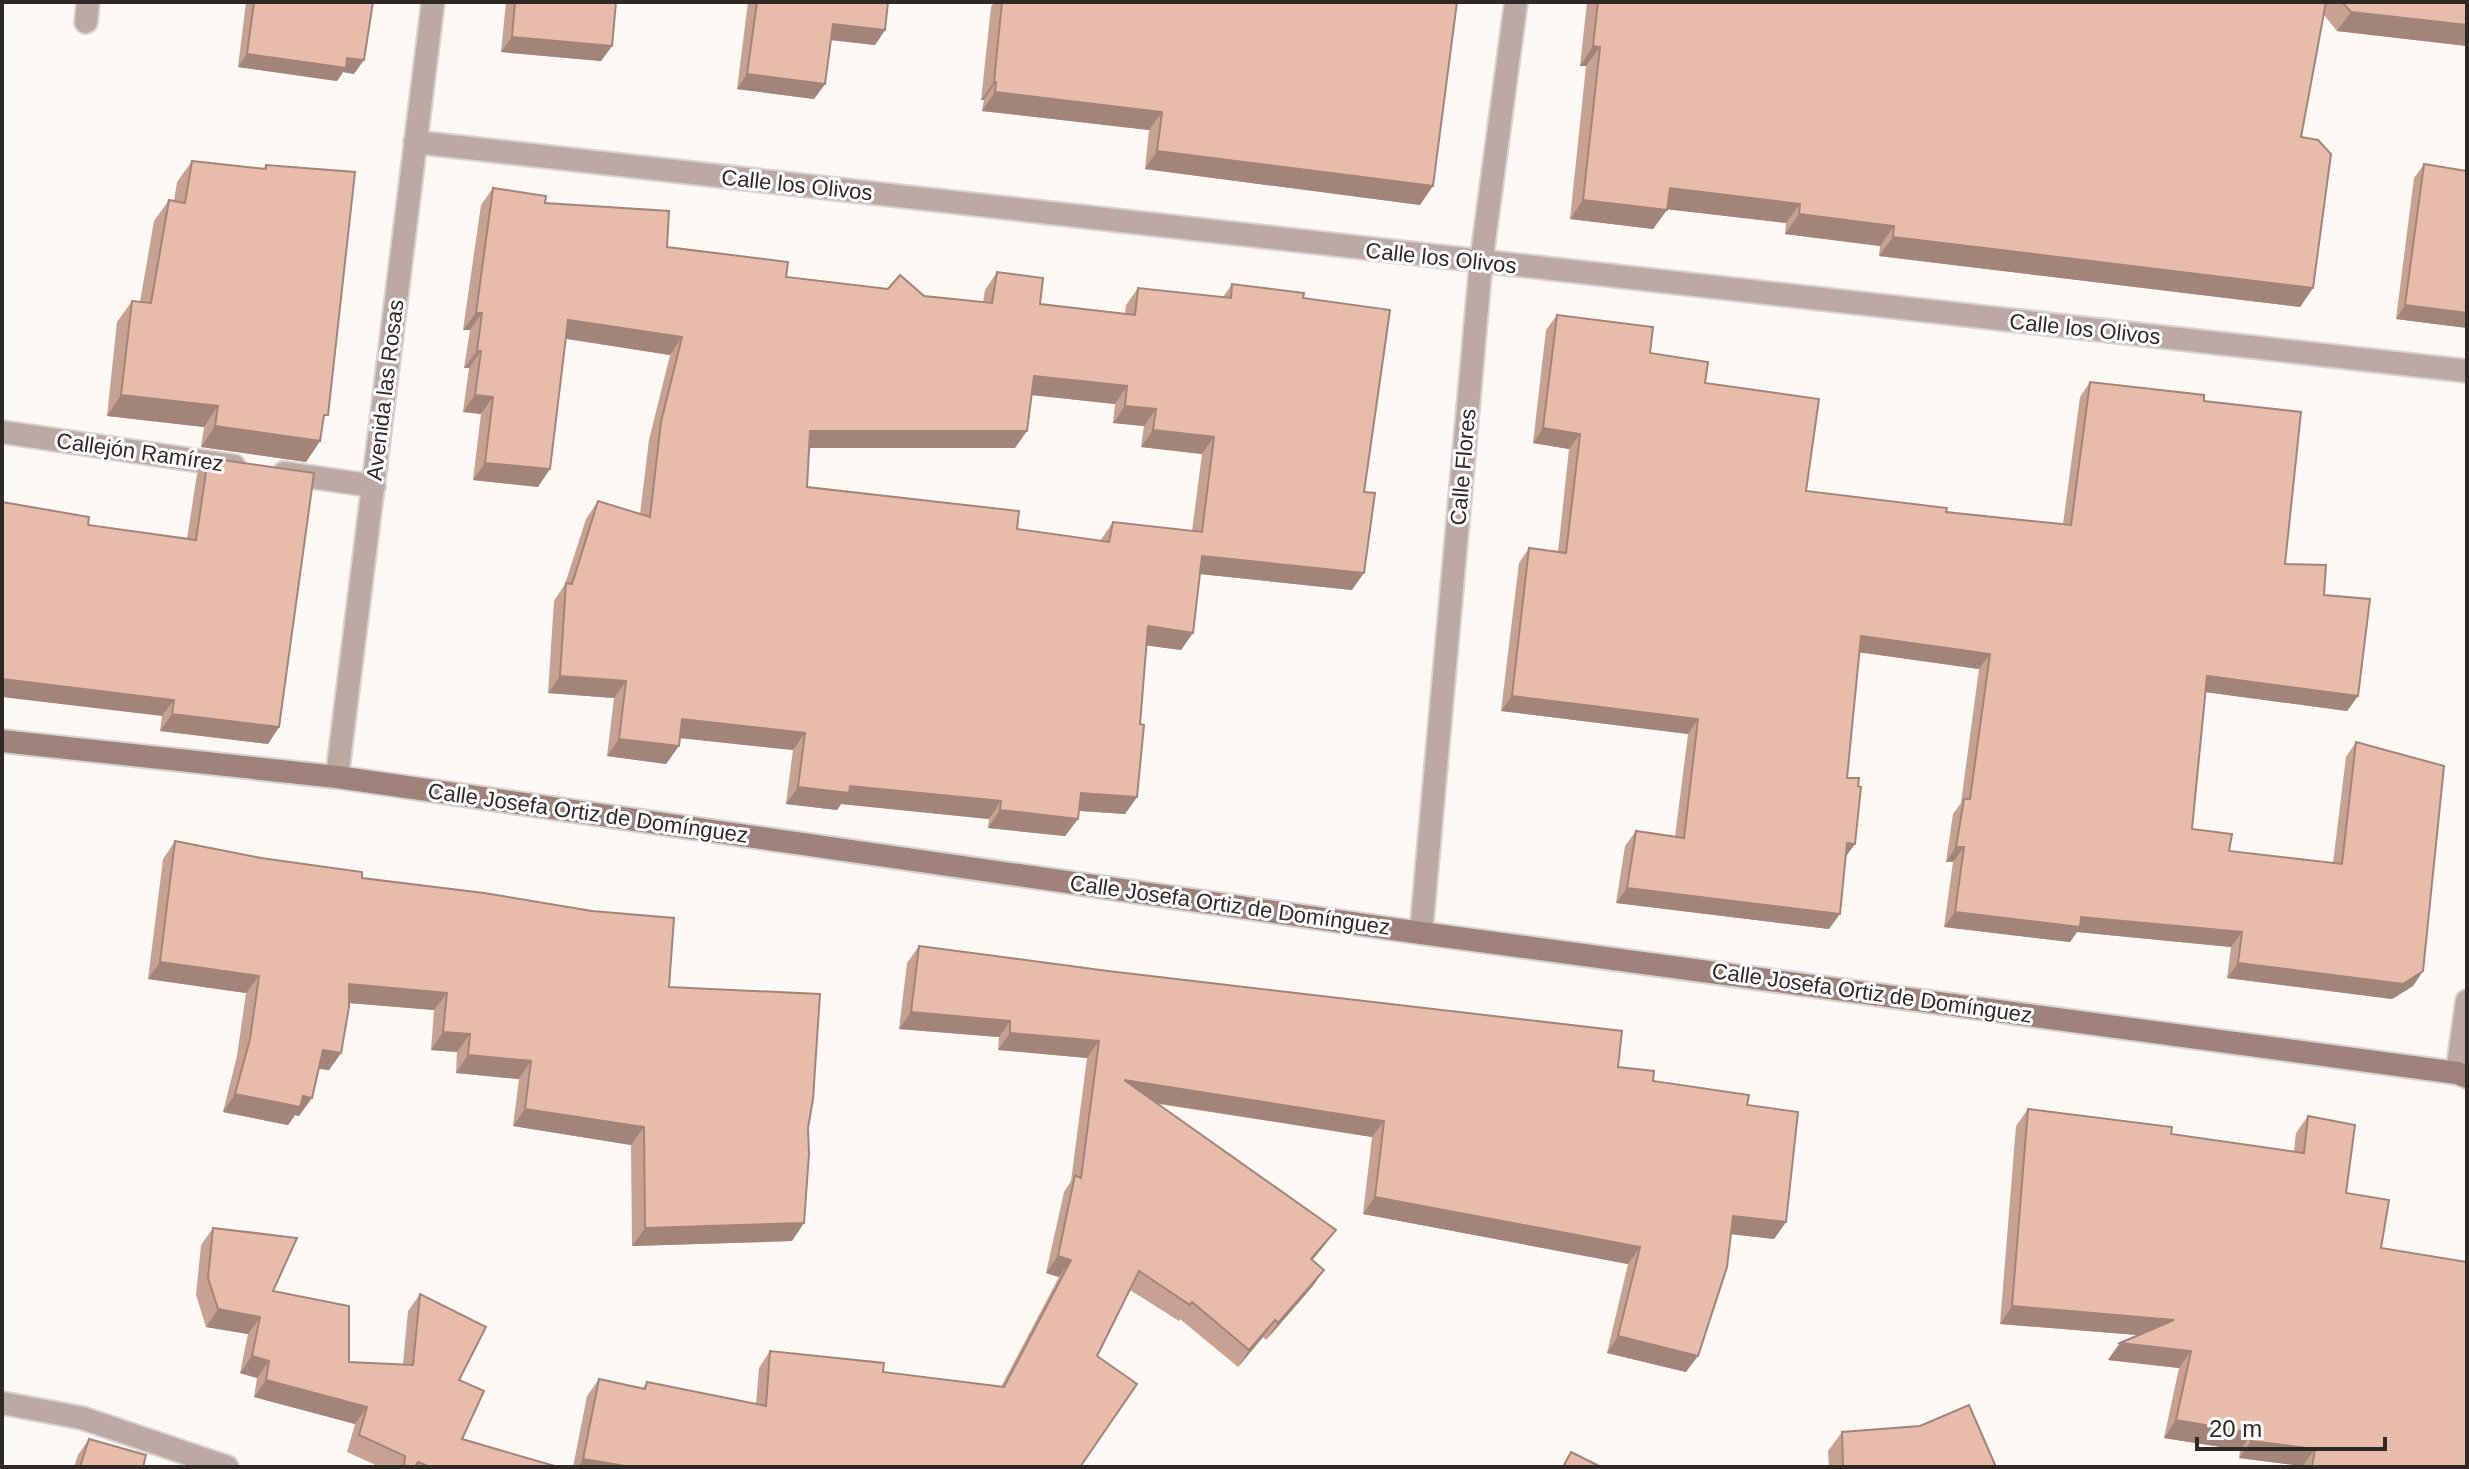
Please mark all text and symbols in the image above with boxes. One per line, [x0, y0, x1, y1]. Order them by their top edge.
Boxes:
street label: Calle los Olivos [720, 165, 874, 205]
street label: Calle los Olivos [1364, 238, 1518, 278]
street label: Avenida las Rosas [362, 298, 408, 482]
street label: Calle los Olivos [2008, 309, 2162, 349]
street label: Calle Flores [1445, 407, 1481, 527]
street label: Callejón Ramírez [55, 428, 225, 476]
street label: Calle Josefa Ortiz de Domínguez [426, 778, 750, 848]
street label: Calle Josefa Ortiz de Domínguez [1068, 870, 1392, 940]
street label: Calle Josefa Ortiz de Domínguez [1710, 958, 2034, 1028]
scale bar [2197, 1401, 2385, 1451]
text: 20 m [2209, 1415, 2262, 1442]

